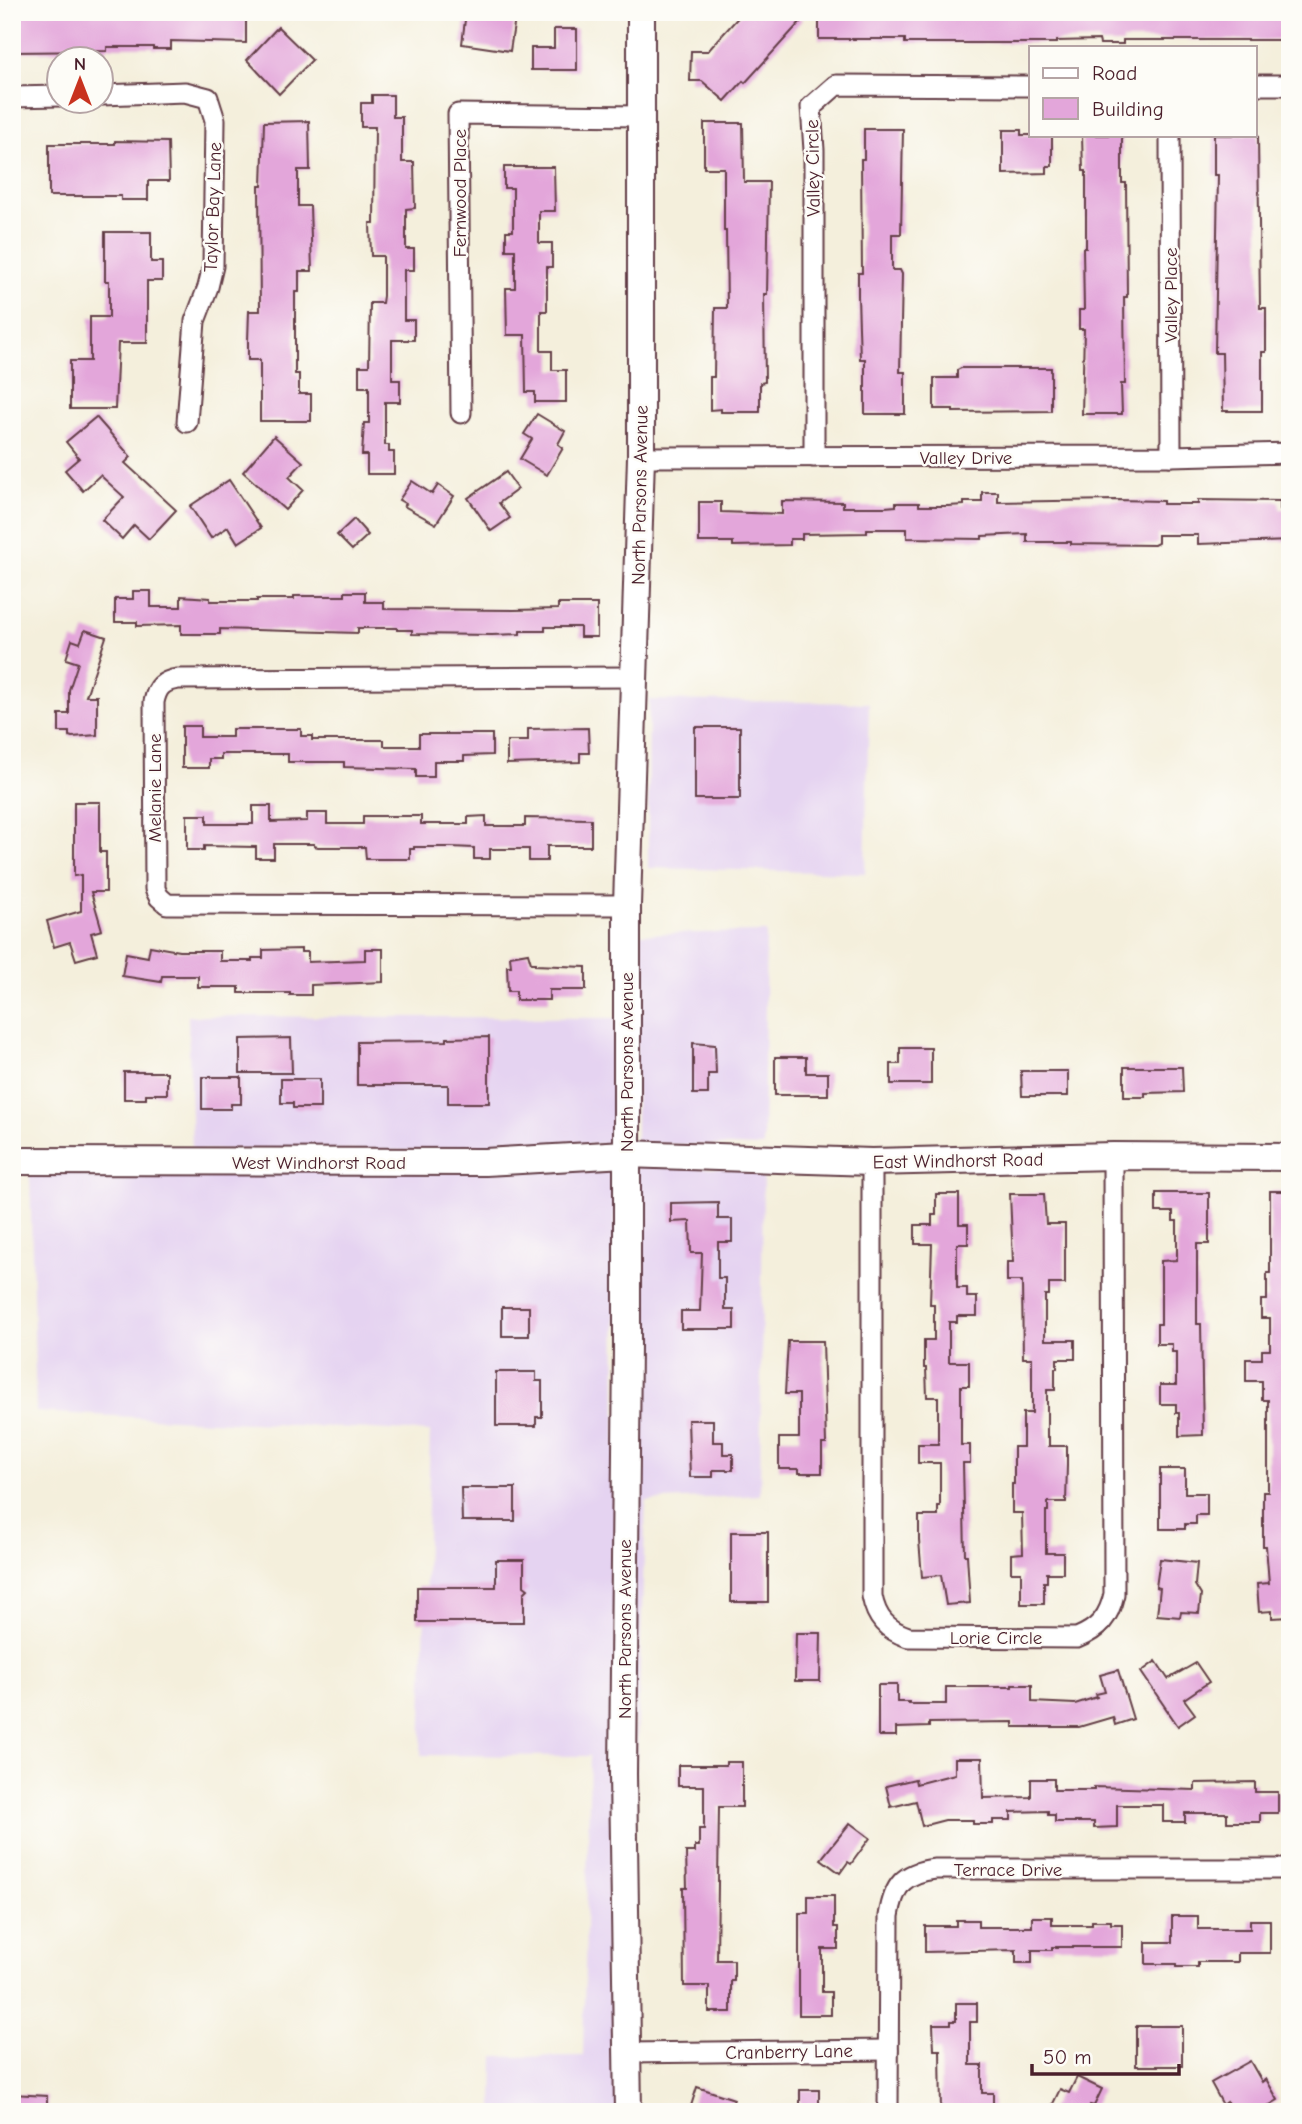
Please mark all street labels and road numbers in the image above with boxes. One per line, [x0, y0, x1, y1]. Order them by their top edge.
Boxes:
street label: Valley Circle [801, 119, 825, 217]
street label: Fernwood Place [449, 129, 471, 257]
street label: Taylor Bay Lane [200, 142, 226, 272]
street label: Valley Place [1160, 248, 1182, 342]
street label: North Parsons Avenue [627, 405, 653, 585]
street label: Valley Drive [920, 447, 1012, 469]
street label: Melanie Lane [144, 733, 166, 843]
street label: North Parsons Avenue [616, 972, 638, 1152]
street label: East Windhorst Road [872, 1149, 1044, 1173]
street label: West Windhorst Road [232, 1152, 406, 1174]
street label: North Parsons Avenue [614, 1539, 636, 1719]
street label: Lorie Circle [950, 1627, 1042, 1649]
street label: Terrace Drive [954, 1859, 1062, 1881]
street label: Cranberry Lane [725, 2040, 853, 2064]

